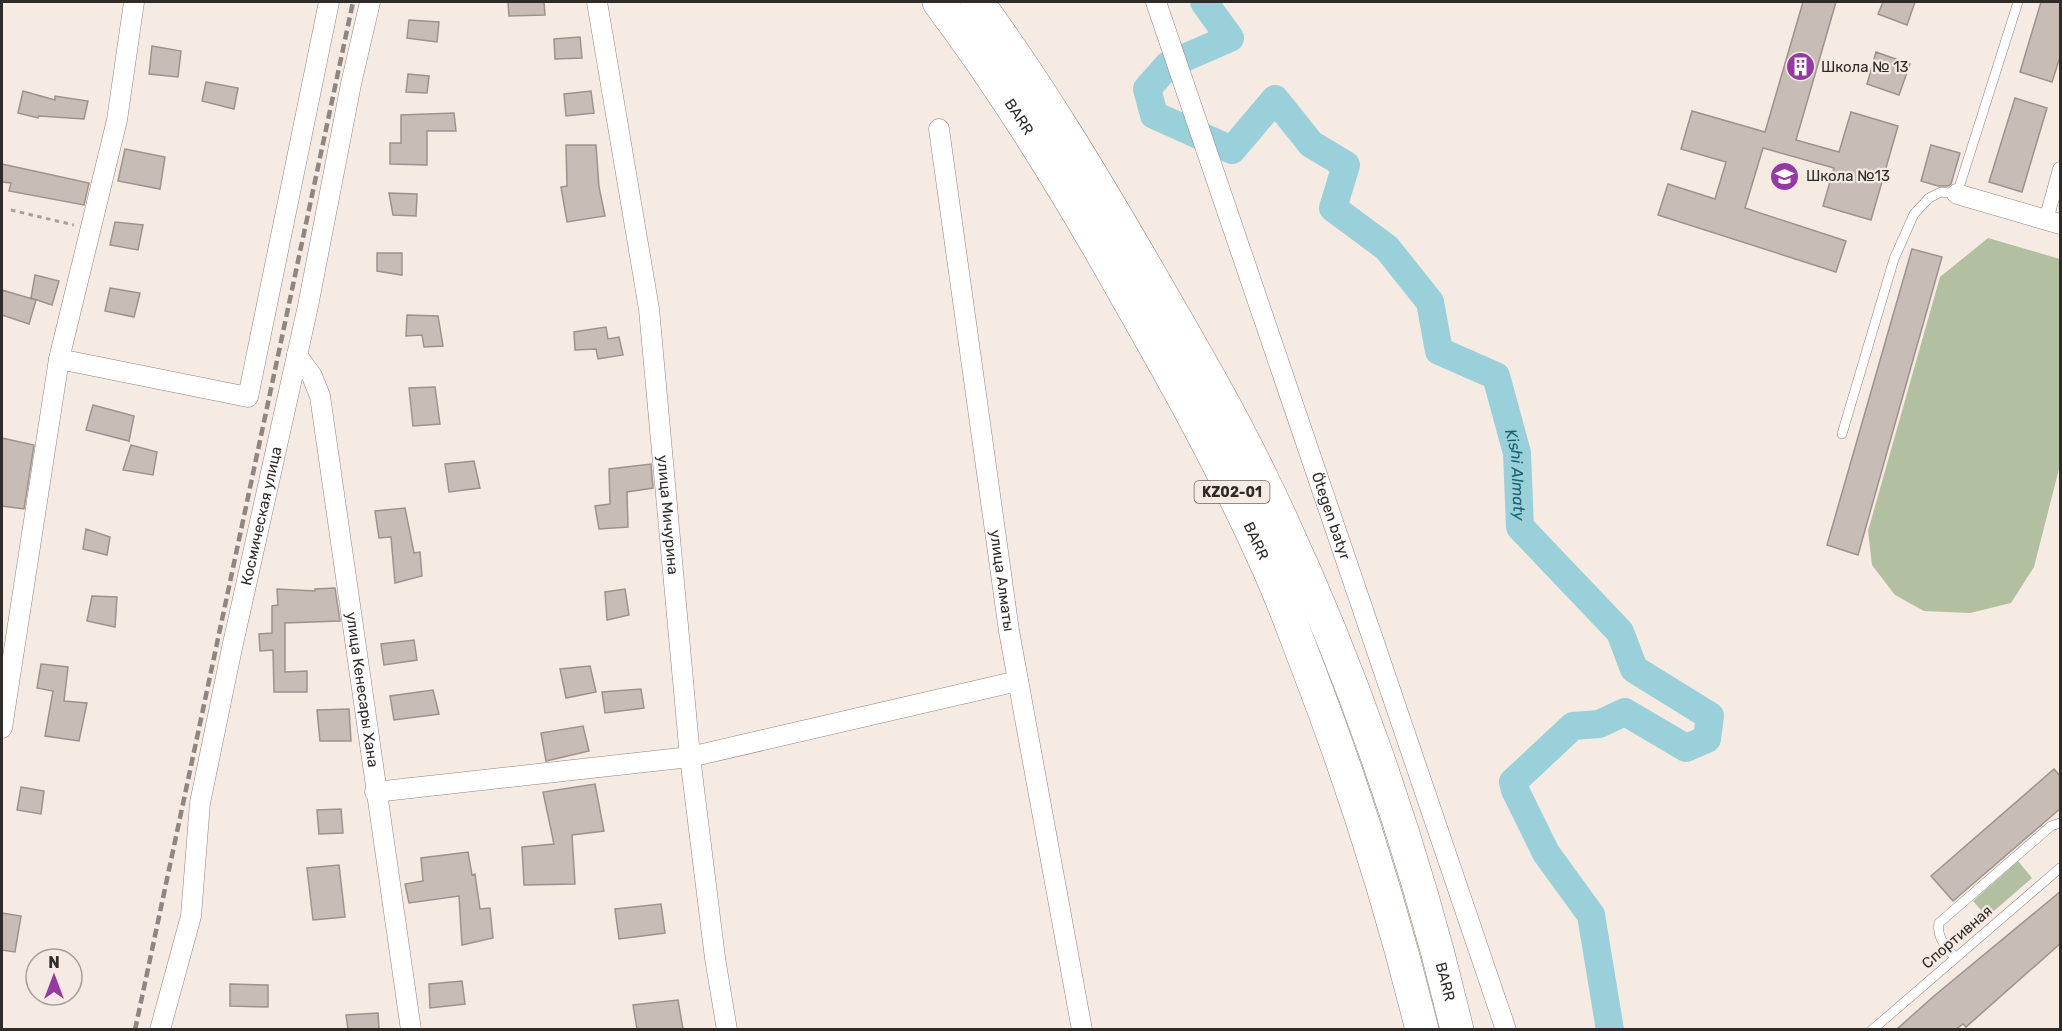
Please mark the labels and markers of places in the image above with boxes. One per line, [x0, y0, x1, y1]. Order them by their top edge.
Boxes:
building icon: Школа № 13 [1784, 51, 1816, 83]
place label: Школа № 13 [1821, 58, 1909, 76]
school or university icon: Школа №13 [1769, 160, 1801, 192]
place label: Школа №13 [1806, 167, 1890, 185]

